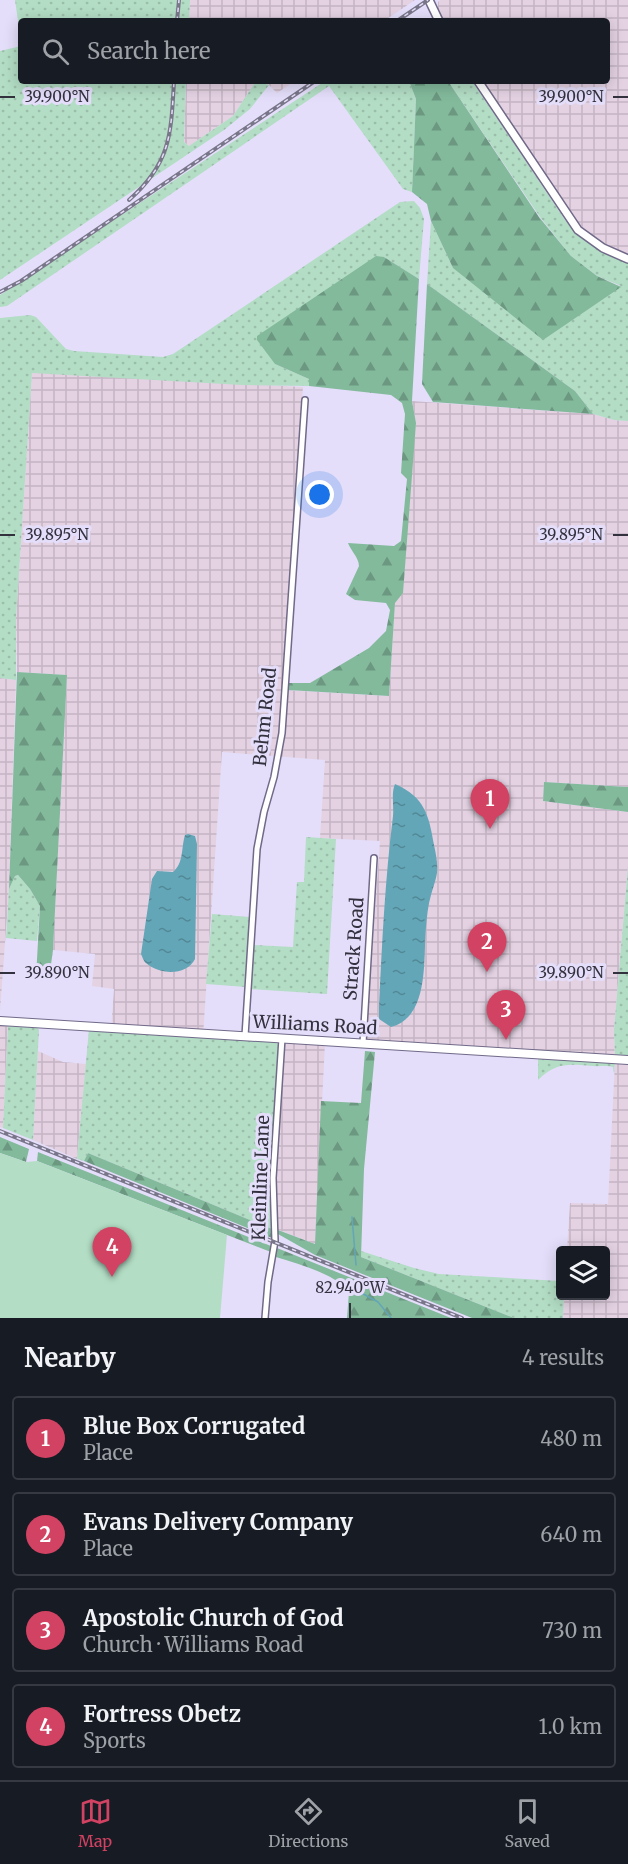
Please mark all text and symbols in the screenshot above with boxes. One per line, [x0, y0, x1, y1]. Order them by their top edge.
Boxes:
search box [18, 18, 610, 84]
icon: search [39, 35, 72, 68]
text: Search here [87, 37, 210, 65]
text: 39.900°N [24, 87, 90, 106]
text: 39.900°N [538, 87, 604, 106]
your location [305, 480, 334, 509]
text: 39.895°N [25, 525, 89, 544]
text: 39.895°N [539, 525, 603, 544]
street label: Behm Road [248, 666, 281, 768]
pin: 1 [470, 780, 510, 829]
street label: Strack Road [338, 896, 369, 1001]
pin: 2 [468, 922, 506, 972]
text: 39.890°N [24, 963, 90, 982]
text: 39.890°N [538, 963, 604, 982]
pin: 3 [486, 990, 526, 1040]
street label: Williams Road [251, 1010, 378, 1039]
street label: Kleinline Lane [247, 1115, 274, 1241]
pin: 4 [92, 1228, 132, 1277]
map controls [556, 1246, 610, 1300]
button: layers [556, 1246, 610, 1300]
text: 82.940°W [315, 1278, 386, 1297]
text: Nearby [24, 1341, 116, 1374]
text: 4 results [522, 1345, 604, 1370]
text: Blue Box Corrugated [83, 1412, 305, 1440]
text: 1 [41, 1426, 50, 1451]
text: 480 m [540, 1426, 602, 1451]
text: Place [83, 1440, 133, 1465]
text: Evans Delivery Company [83, 1508, 353, 1536]
text: 2 [40, 1522, 51, 1547]
text: 640 m [540, 1522, 602, 1547]
text: Place [83, 1536, 133, 1561]
text: Apostolic Church of God [83, 1604, 344, 1632]
text: 3 [40, 1618, 51, 1643]
text: 730 m [542, 1618, 602, 1643]
text: Church · Williams Road [83, 1632, 303, 1657]
text: Fortress Obetz [83, 1700, 241, 1728]
text: 4 [39, 1714, 52, 1739]
text: 1.0 km [538, 1714, 602, 1739]
text: Sports [83, 1728, 146, 1753]
tab: Map [78, 1795, 112, 1851]
tab: Directions [268, 1795, 348, 1851]
tab: Saved [505, 1795, 550, 1851]

